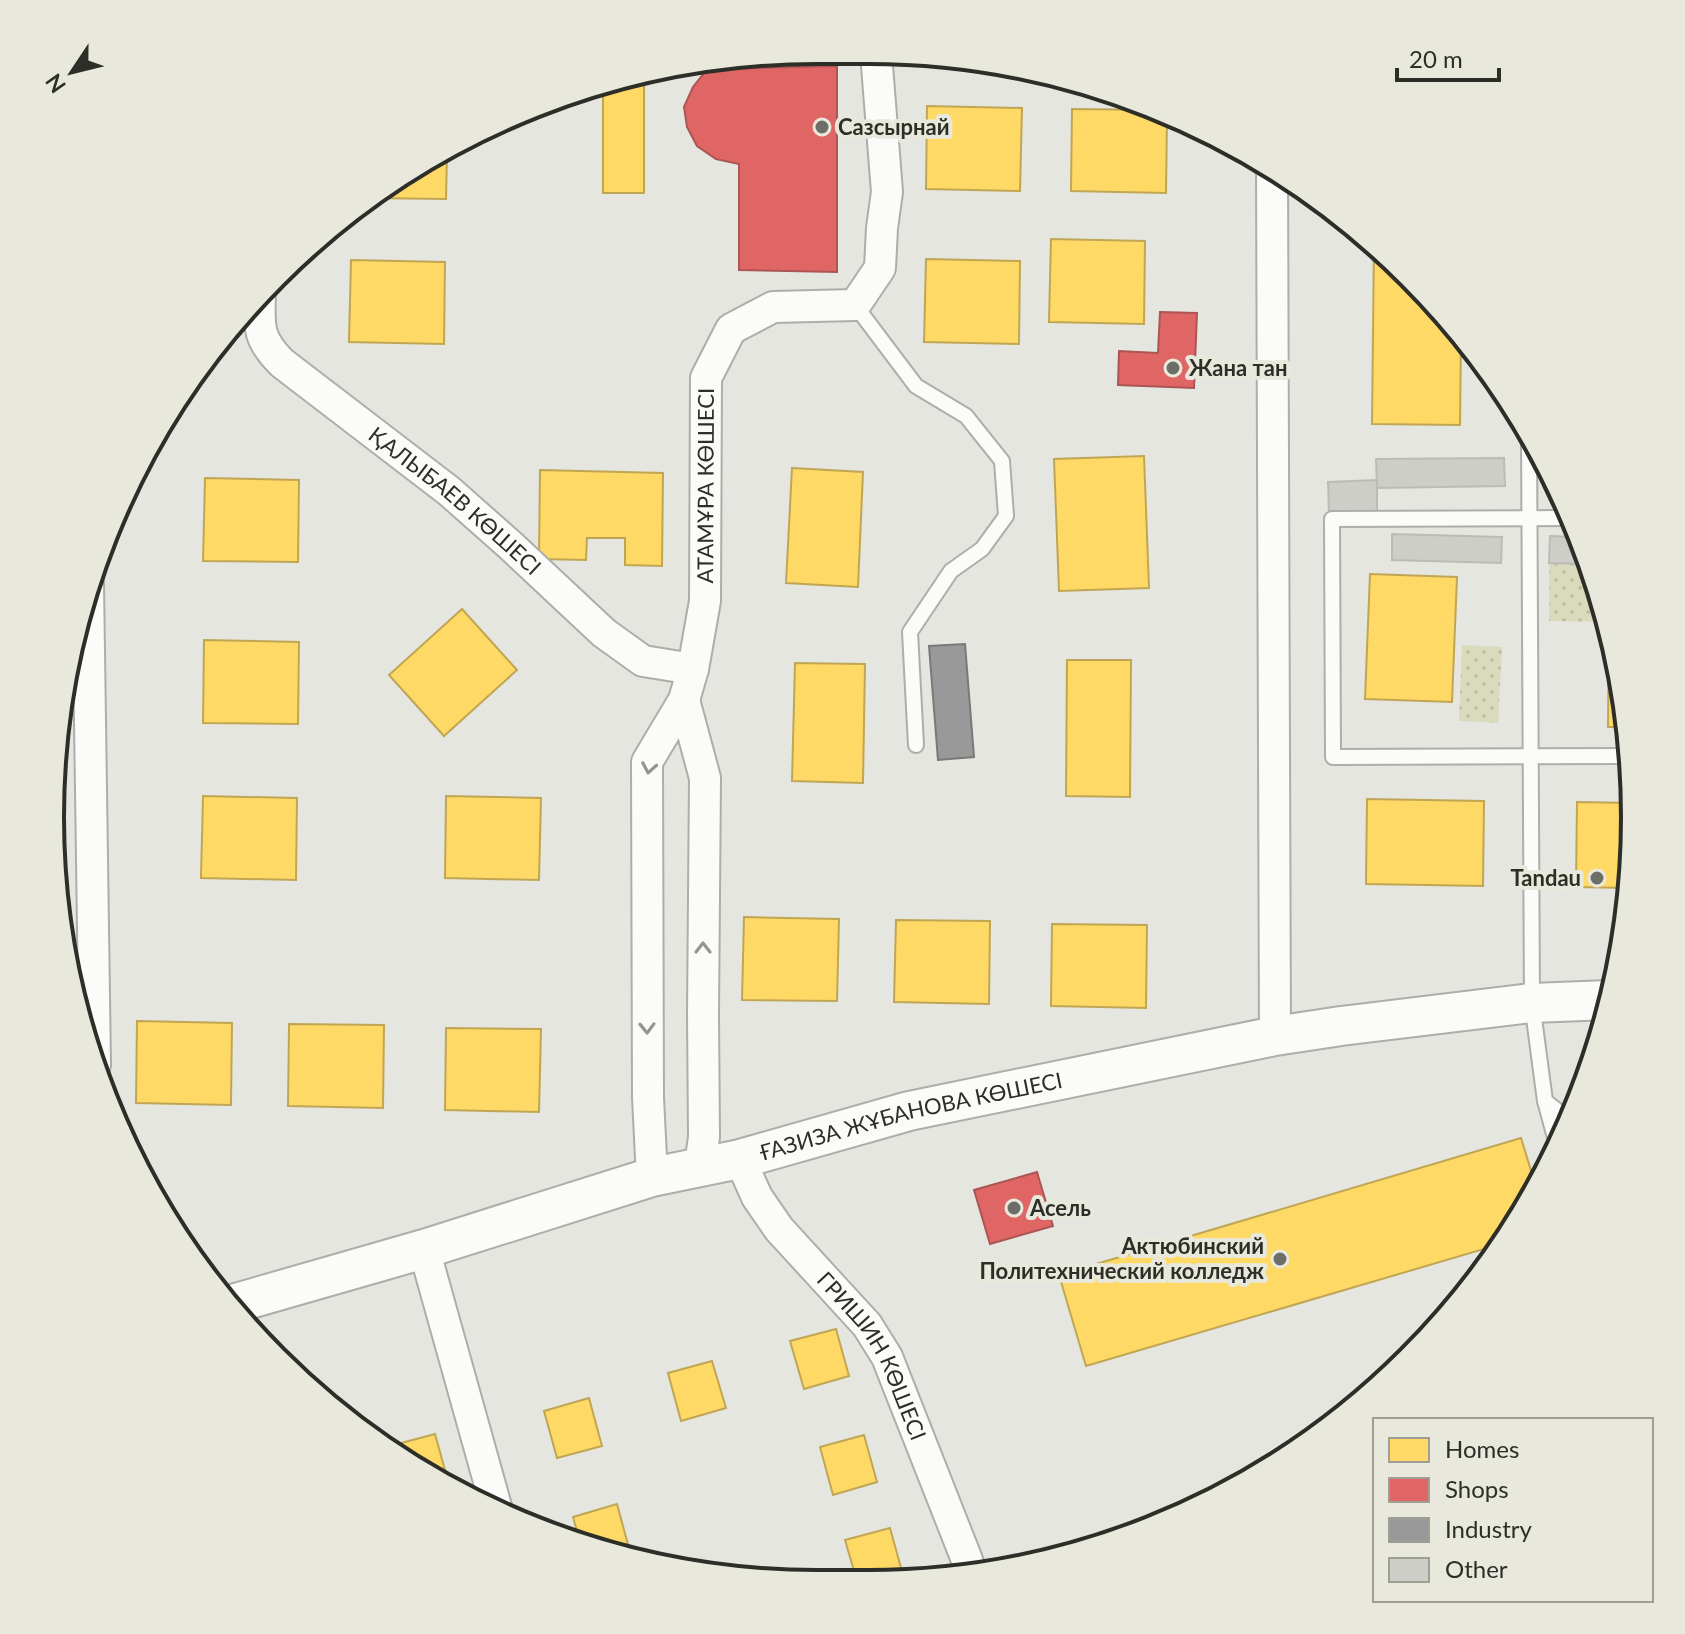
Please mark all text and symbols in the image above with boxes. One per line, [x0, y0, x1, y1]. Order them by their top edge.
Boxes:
north arrow [32, 32, 112, 112]
scale bar [1397, 32, 1499, 82]
text: 20 m [1409, 44, 1463, 73]
text: N [39, 69, 71, 98]
place label: Сазсырнай [838, 113, 950, 140]
marker: Сазсырнай [813, 118, 831, 136]
place label: Жана тан [1189, 354, 1287, 381]
marker: Жана тан [1164, 359, 1182, 377]
street label: АТАМҰРА КӨШЕСІ [691, 388, 719, 583]
street label: ҚАЛЫБАЕВ КӨШЕСІ [364, 421, 547, 580]
one-way arrow [641, 762, 658, 775]
place label: Tandau [1511, 864, 1581, 891]
marker: Tandau [1588, 869, 1606, 887]
one-way arrow [694, 941, 712, 954]
one-way arrow [638, 1022, 656, 1035]
street label: ҒАЗИЗА ЖҰБАНОВА КӨШЕСІ [756, 1066, 1065, 1166]
place label: Асель [1029, 1194, 1091, 1221]
marker: Асель [1005, 1199, 1023, 1217]
place label: Актюбинский Политехнический колледж [979, 1232, 1264, 1284]
marker: Актюбинский Политехнический колледж [1271, 1250, 1289, 1268]
street label: ГРИШИН КӨШЕСІ [812, 1266, 932, 1444]
legend [1373, 1418, 1653, 1602]
text: Homes [1445, 1434, 1519, 1463]
text: Shops [1445, 1474, 1509, 1503]
text: Industry [1445, 1514, 1532, 1543]
text: Other [1445, 1554, 1508, 1583]

